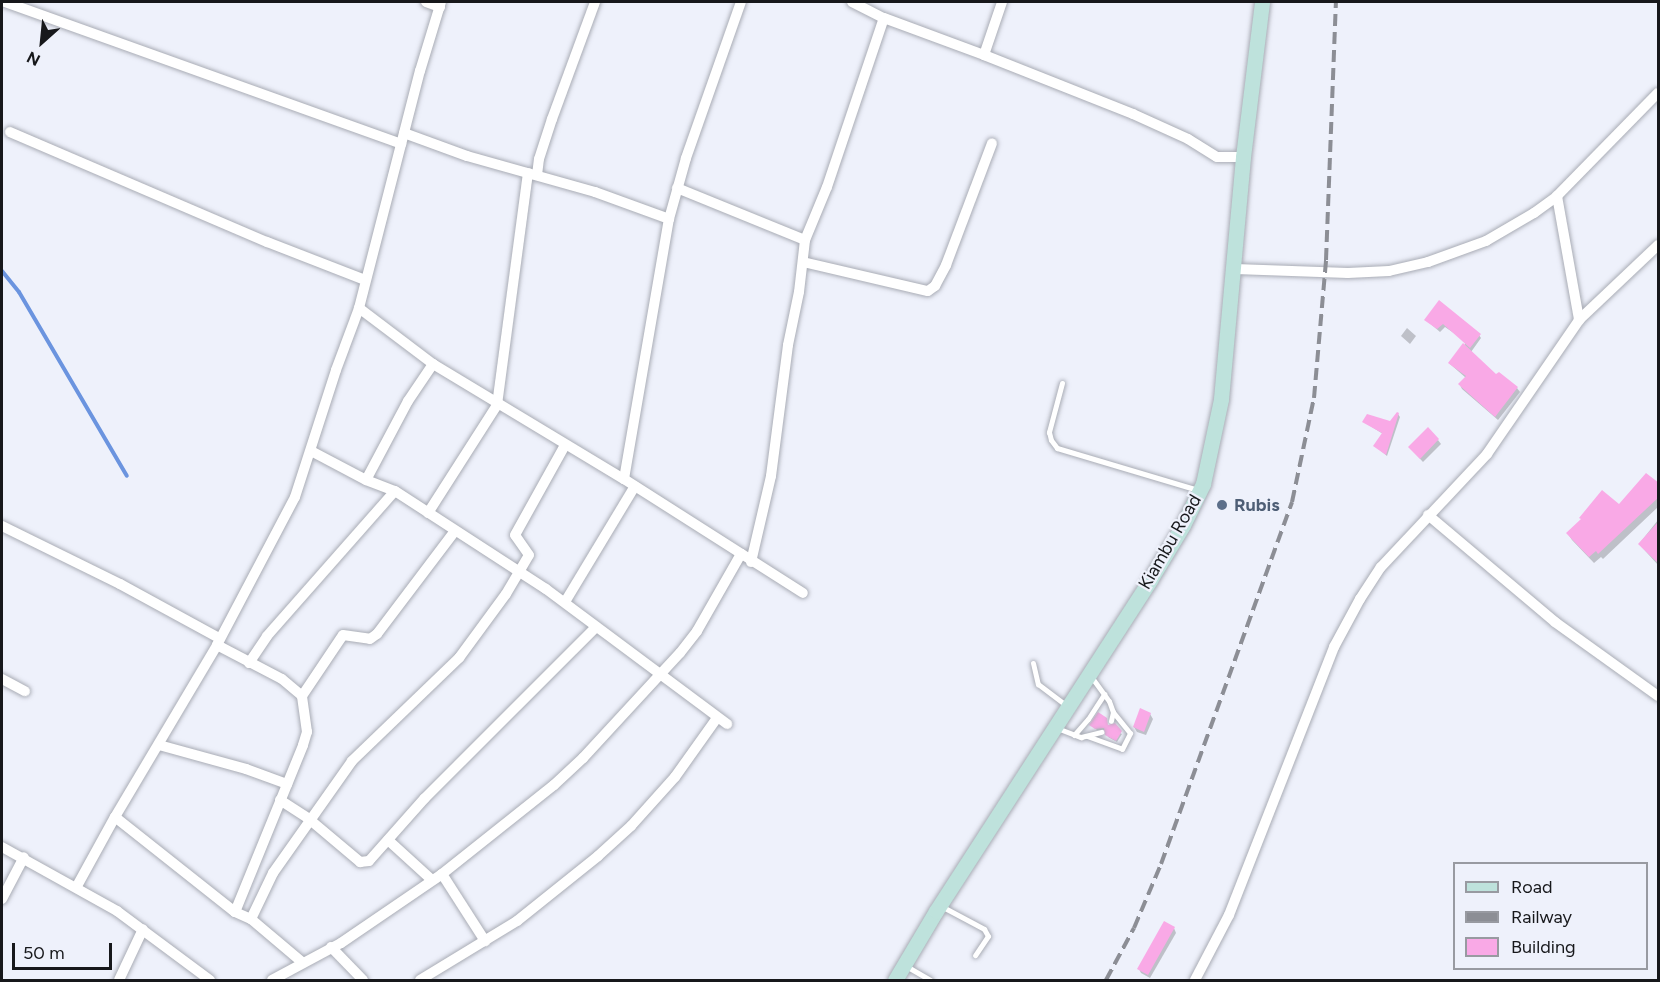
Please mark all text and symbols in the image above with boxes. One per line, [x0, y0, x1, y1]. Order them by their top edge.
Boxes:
north arrow [12, 12, 72, 72]
text: N [24, 47, 43, 70]
street label: Kiambu Road [1134, 491, 1206, 593]
place label: Rubis [1234, 494, 1280, 516]
marker: Rubis [1215, 498, 1229, 512]
legend [1453, 862, 1648, 970]
text: Road [1511, 876, 1552, 898]
text: Railway [1511, 906, 1572, 928]
scale bar [15, 931, 116, 969]
text: Building [1511, 936, 1576, 958]
text: 50 m [23, 942, 65, 964]

